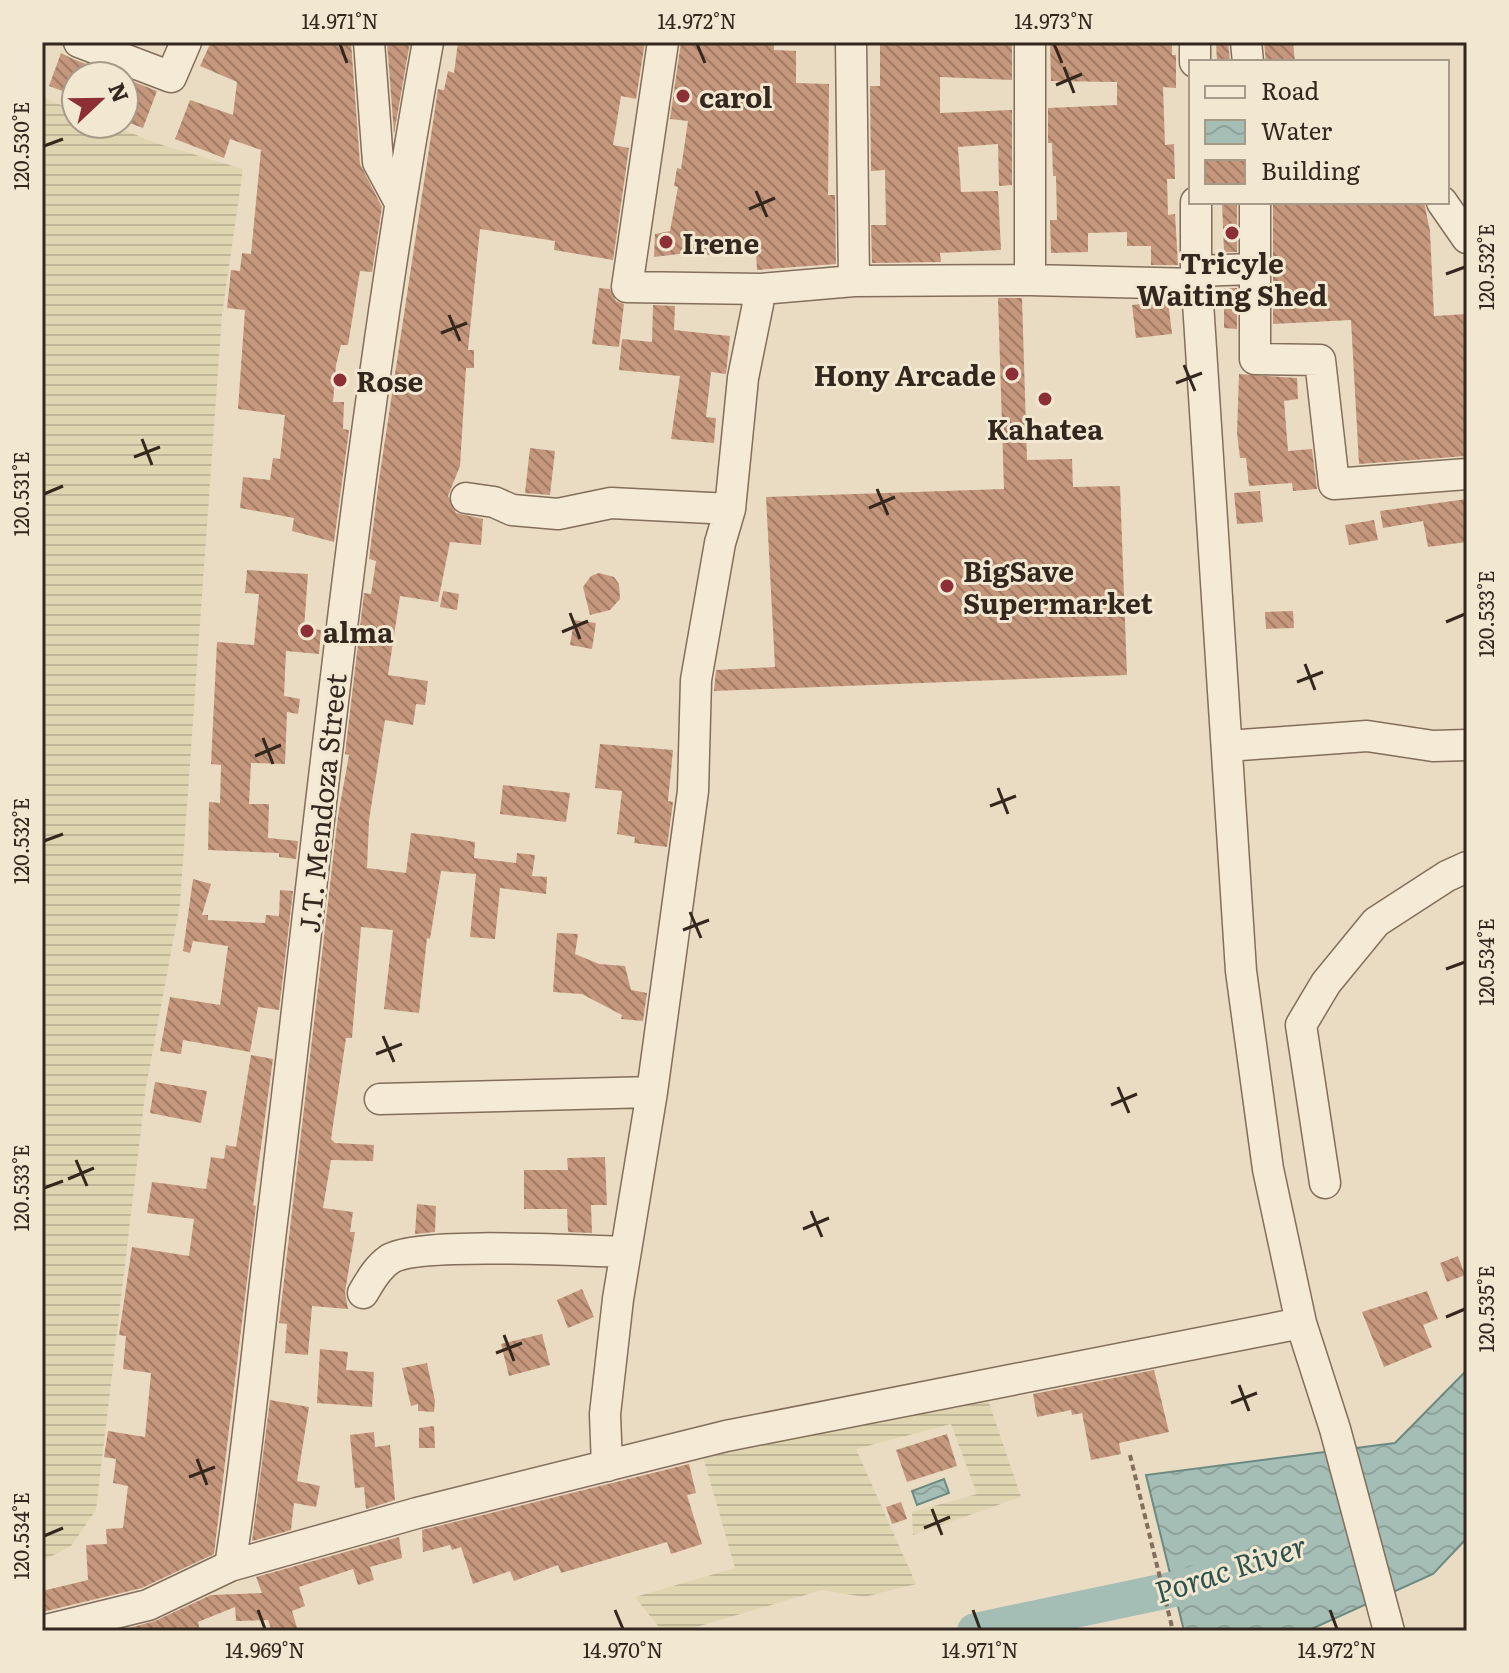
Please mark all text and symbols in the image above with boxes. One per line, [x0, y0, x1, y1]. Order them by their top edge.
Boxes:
text: 14.971°N [302, 5, 378, 35]
text: 14.972°N [658, 5, 736, 35]
text: 14.973°N [1014, 5, 1094, 35]
north arrow [60, 60, 140, 140]
legend [1189, 60, 1449, 204]
text: Road [1261, 72, 1320, 107]
place label: carol [699, 75, 772, 117]
text: N [101, 77, 139, 107]
marker: carol [674, 87, 692, 105]
text: 120.530°E [5, 102, 35, 190]
text: Water [1261, 112, 1333, 147]
text: Building [1261, 152, 1360, 187]
place label: Irene [682, 221, 759, 263]
marker: Tricyle Waiting Shed [1223, 224, 1241, 242]
text: 120.532°E [1470, 224, 1500, 310]
marker: Irene [657, 233, 675, 251]
place label: Tricyle Waiting Shed [1137, 241, 1327, 315]
place label: Hony Arcade [814, 353, 996, 395]
place label: Rose [356, 359, 424, 401]
marker: Hony Arcade [1003, 365, 1021, 383]
marker: Rose [331, 371, 349, 389]
marker: Kahatea [1036, 390, 1054, 408]
place label: Kahatea [987, 407, 1104, 449]
text: 120.531°E [5, 452, 35, 536]
place label: BigSave Supermarket [963, 549, 1154, 623]
text: 120.533°E [1470, 570, 1500, 658]
marker: BigSave Supermarket [938, 577, 956, 595]
place label: alma [323, 610, 394, 652]
marker: alma [298, 622, 316, 640]
street label: J.T. Mendoza Street [286, 670, 356, 935]
text: 120.532°E [5, 798, 35, 884]
text: 120.534°E [1470, 918, 1500, 1006]
text: 120.533°E [5, 1144, 35, 1232]
text: 120.535°E [1470, 1266, 1500, 1352]
text: 120.534°E [5, 1492, 35, 1580]
water label: Porac River [1148, 1522, 1312, 1612]
text: 14.969°N [225, 1634, 305, 1664]
text: 14.970°N [583, 1634, 663, 1664]
text: 14.971°N [942, 1634, 1018, 1664]
text: 14.972°N [1298, 1634, 1376, 1664]

